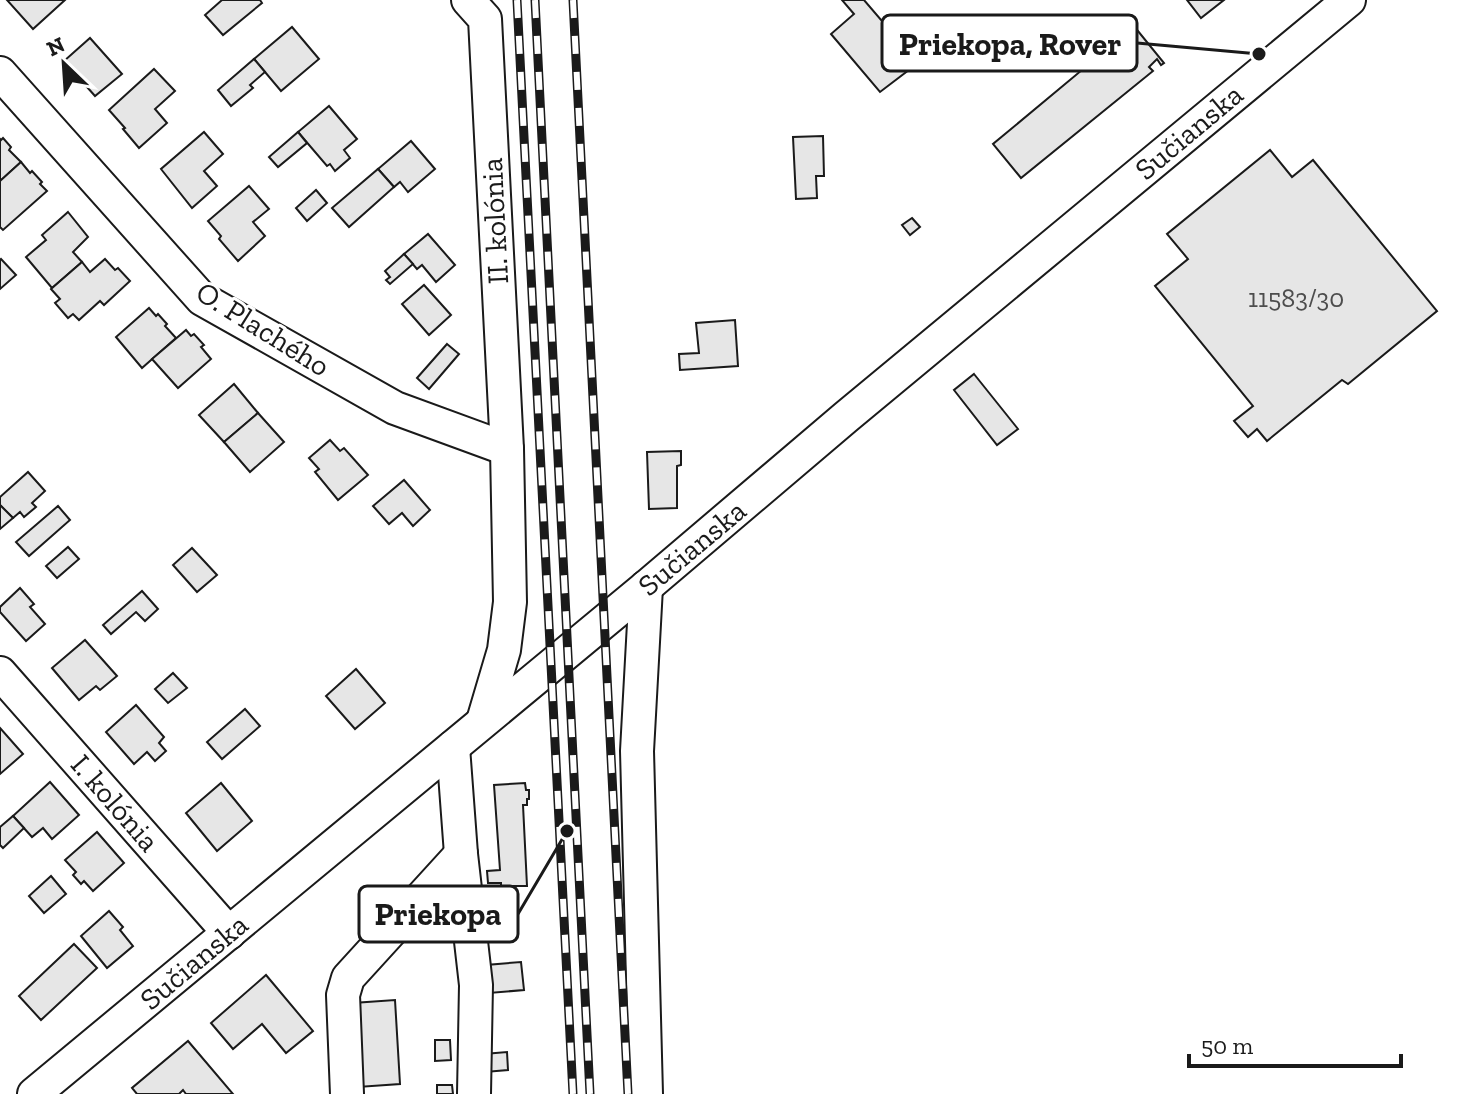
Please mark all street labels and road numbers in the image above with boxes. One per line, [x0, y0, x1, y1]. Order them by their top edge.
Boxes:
street label: Sučianska [1128, 76, 1250, 188]
street label: II. kolónia [474, 157, 516, 285]
street label: O. Plachého [190, 274, 336, 384]
street label: Sučianska [631, 492, 753, 604]
street label: I. kolónia [63, 747, 167, 859]
street label: Sučianska [133, 906, 255, 1018]

